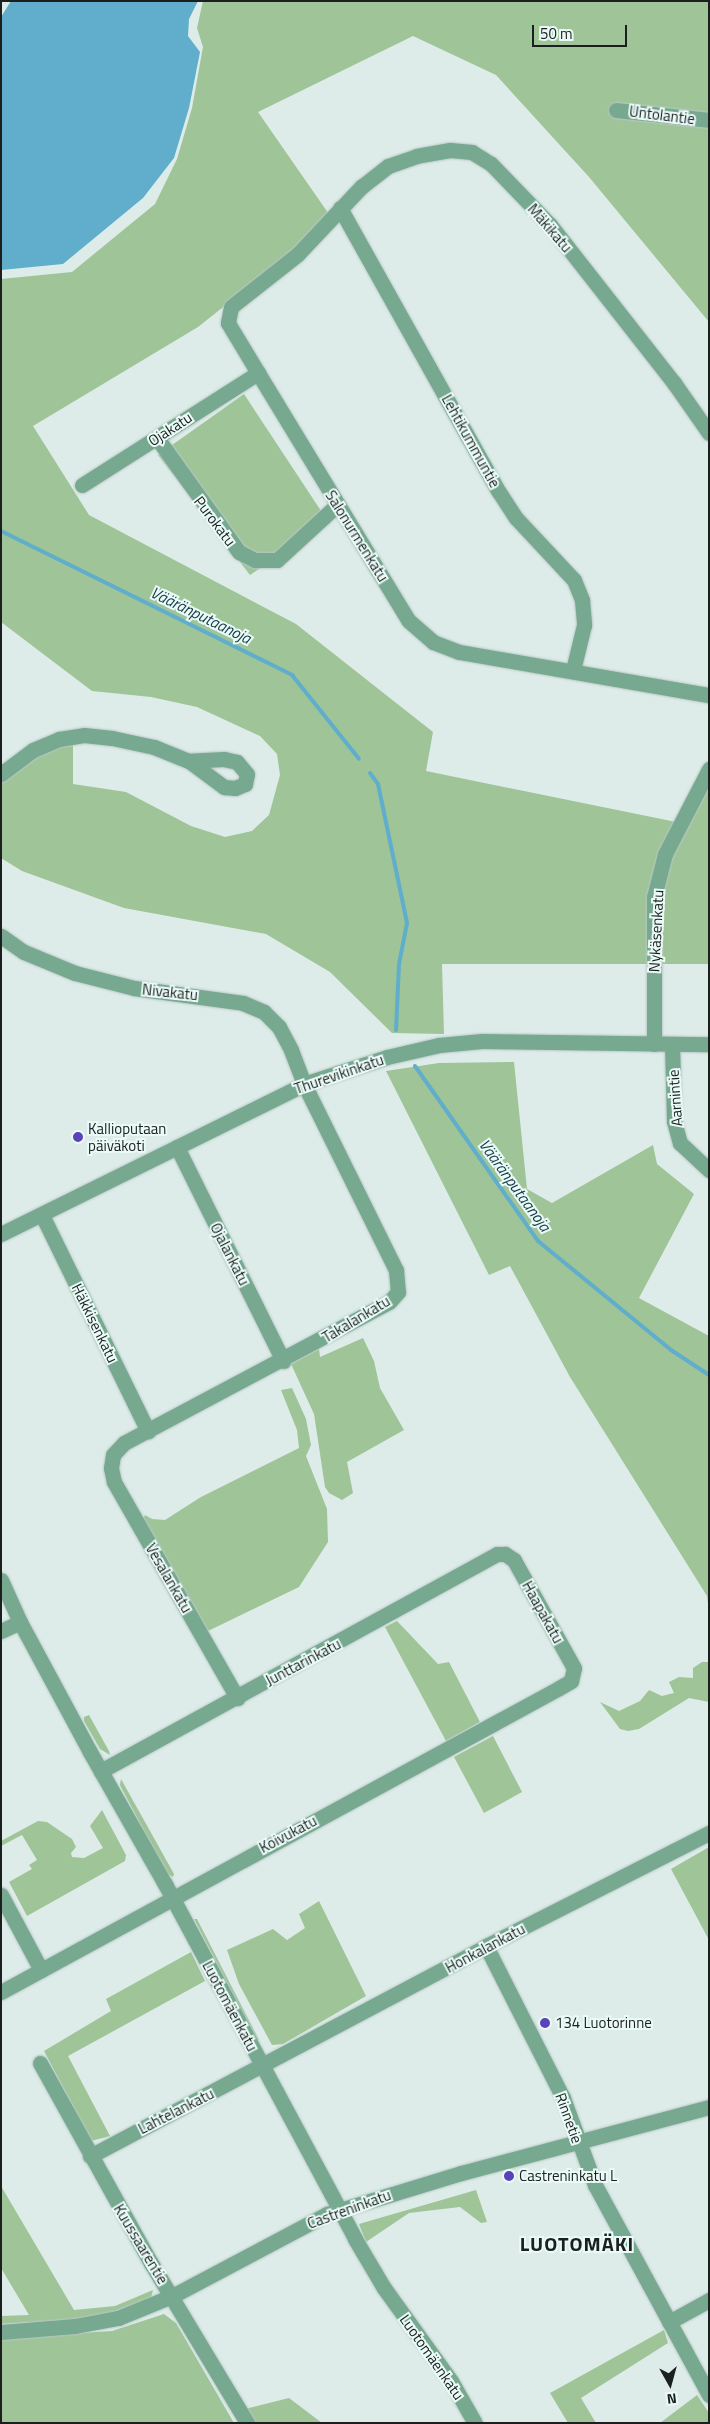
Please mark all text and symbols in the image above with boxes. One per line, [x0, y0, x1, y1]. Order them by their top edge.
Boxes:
scale bar [535, 15, 630, 47]
text: 50 m [540, 22, 573, 45]
street label: Untolantie [628, 102, 696, 128]
street label: Mäkikatu [524, 200, 576, 256]
street label: Lehtikummuntie [438, 391, 504, 491]
street label: Ojakatu [145, 408, 195, 450]
street label: Salonurmenkatu [322, 487, 392, 585]
street label: Purokatu [190, 493, 240, 549]
water label: Vääränputaanoja [148, 582, 254, 648]
street label: Nykäsenkatu [645, 889, 667, 973]
street label: Nivakatu [141, 980, 199, 1004]
street label: Thurevikinkatu [292, 1050, 386, 1098]
street label: Aarnintie [664, 1069, 686, 1127]
place label: Kallioputaan päiväkoti [88, 1119, 166, 1154]
marker: Kallioputaan päiväkoti [72, 1131, 84, 1143]
water label: Vääränputaanoja [475, 1135, 555, 1235]
street label: Ojalankatu [207, 1220, 253, 1288]
street label: Häkkisenkatu [68, 1281, 122, 1365]
street label: Takalankatu [319, 1292, 393, 1346]
street label: Vesalankatu [142, 1540, 196, 1616]
street label: Haapakatu [519, 1578, 567, 1646]
street label: Junttarinkatu [262, 1635, 344, 1689]
street label: Koivukatu [256, 1811, 320, 1857]
street label: Honkalankatu [442, 1919, 528, 1977]
street label: Luotomäenkatu [199, 1958, 261, 2054]
place label: 134 Luotorinne [555, 2014, 652, 2032]
marker: 134 Luotorinne [539, 2017, 551, 2029]
street label: Lahtelankatu [135, 2084, 217, 2138]
street label: Rinnetie [552, 2090, 586, 2146]
place label: Castreninkatu L [519, 2167, 617, 2185]
marker: Castreninkatu L [503, 2170, 515, 2182]
street label: Castreninkatu [305, 2186, 393, 2232]
street label: Kuussaarentie [110, 2201, 172, 2287]
district label: LUOTOMÄKI [519, 2231, 635, 2255]
street label: Luotomäenkatu [396, 2311, 468, 2403]
north arrow [645, 2359, 695, 2409]
text: N [666, 2388, 678, 2410]

